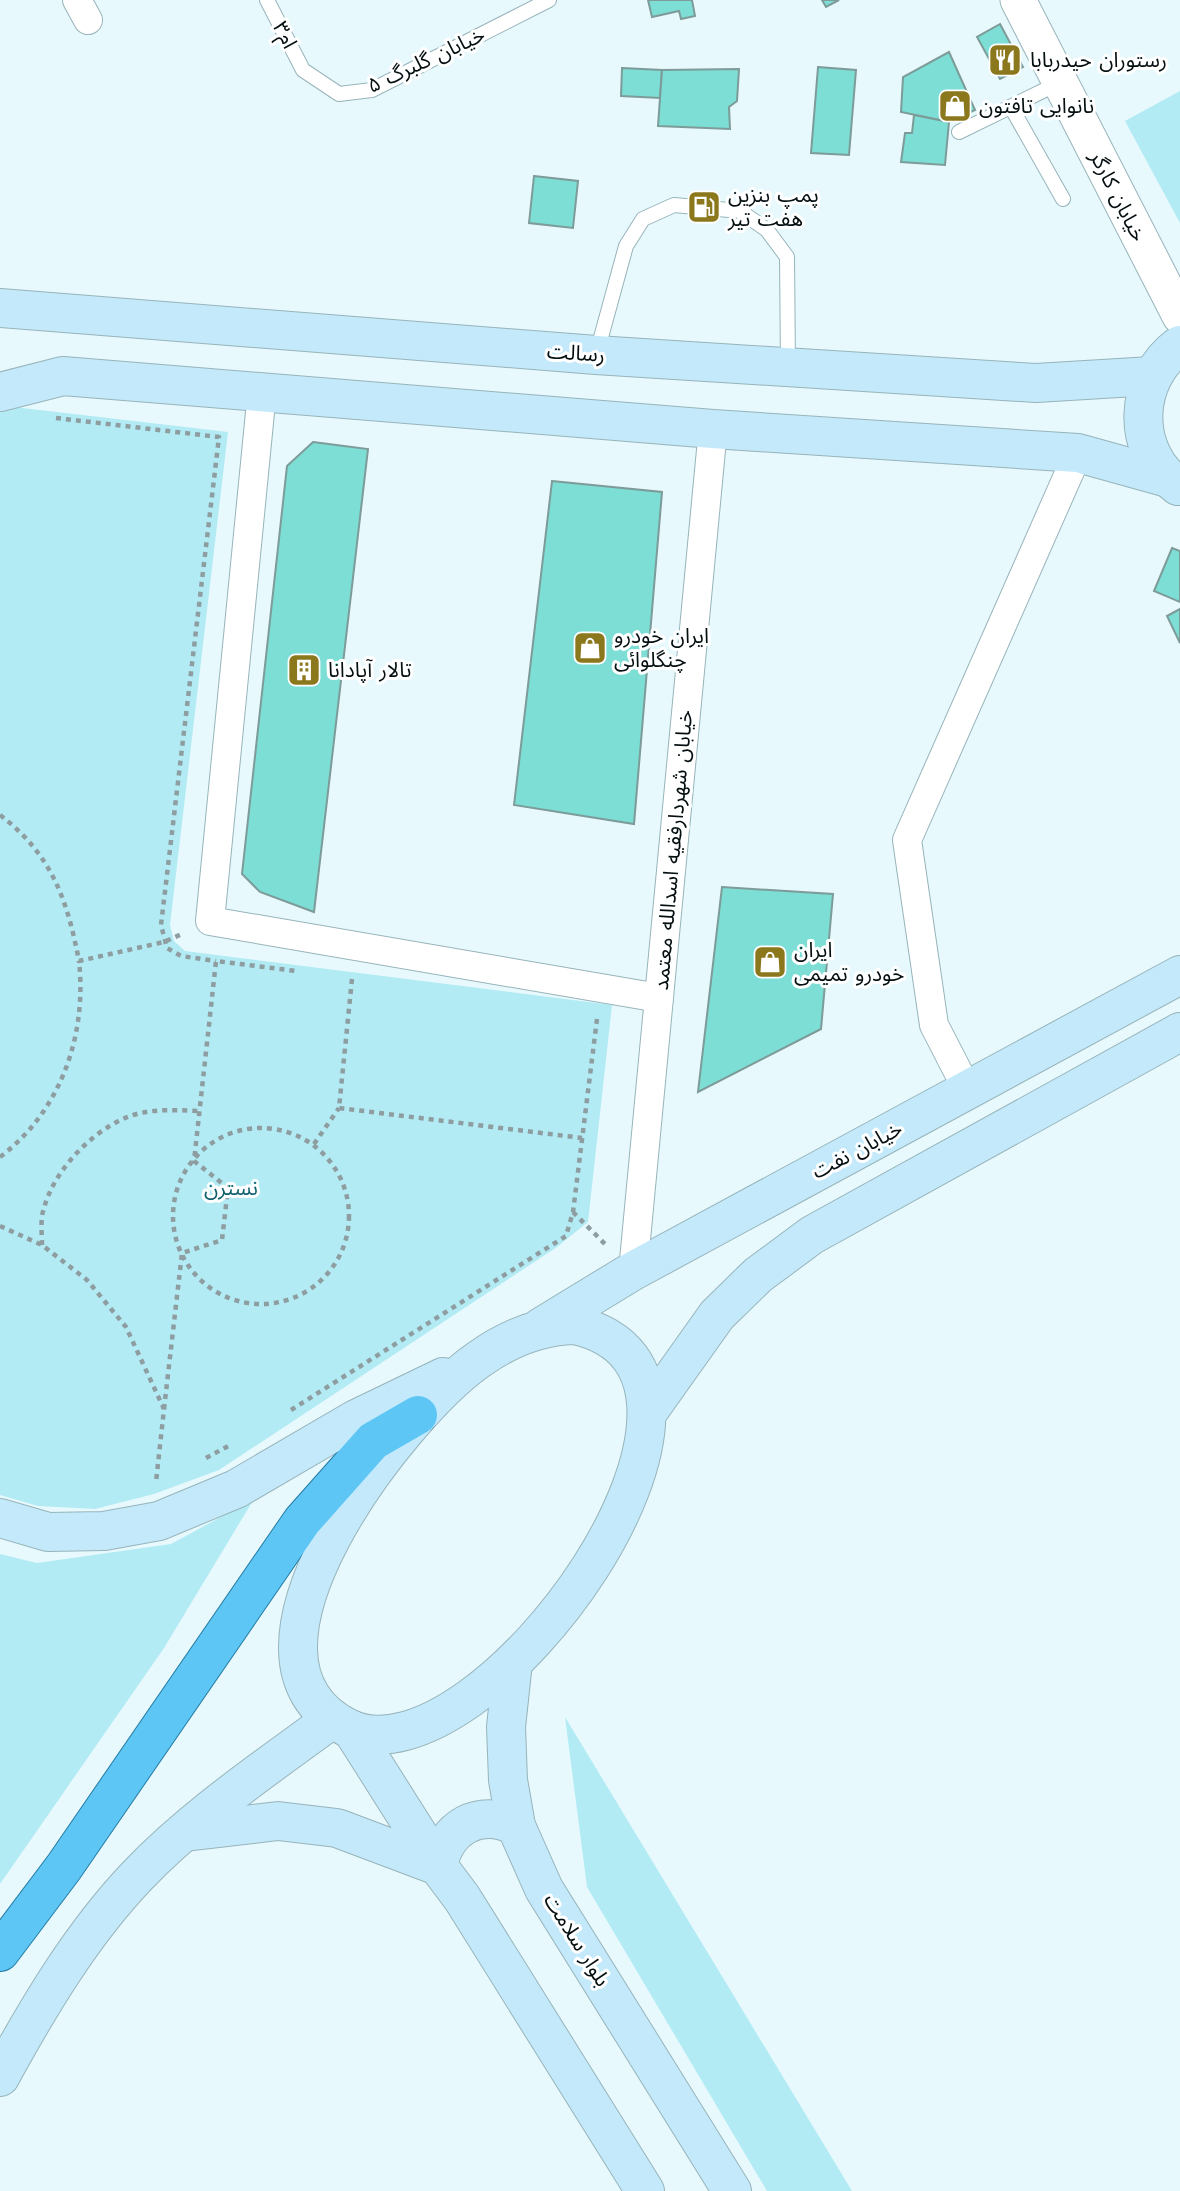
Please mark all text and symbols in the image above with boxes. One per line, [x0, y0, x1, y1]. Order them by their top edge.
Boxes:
street label: ام۳ [265, 17, 303, 54]
street label: خیابان گلبرگ ۵ [363, 21, 489, 98]
restaurant icon: رستوران حیدربابا [986, 41, 1024, 79]
place label: رستوران حیدربابا [1030, 47, 1167, 72]
shop icon: نانوایی تافتون [936, 87, 974, 125]
place label: نانوایی تافتون [979, 93, 1094, 118]
street label: خیابان کارگر [1085, 145, 1152, 245]
place label: پمپ بنزین هفت تیر [727, 182, 819, 231]
fuel station icon: پمپ بنزین هفت تیر [685, 188, 723, 226]
street label: رسالت [546, 338, 606, 367]
place label: ایران خودرو چنگلوائی [614, 623, 709, 673]
shop icon: ایران خودرو چنگلوائی [571, 629, 609, 667]
building icon: تالار آپادانا [285, 651, 323, 689]
place label: تالار آپادانا [328, 657, 412, 683]
street label: خیابان شهردارفقیه اسدالله معتمد [648, 709, 697, 991]
place label: ایران خودرو تمیمی [794, 937, 904, 986]
shop icon: ایران خودرو تمیمی [751, 943, 789, 981]
street label: خیابان نفت [807, 1115, 906, 1184]
park label: نسترن [204, 1175, 258, 1200]
street label: بلوار سلامت [539, 1889, 616, 1991]

